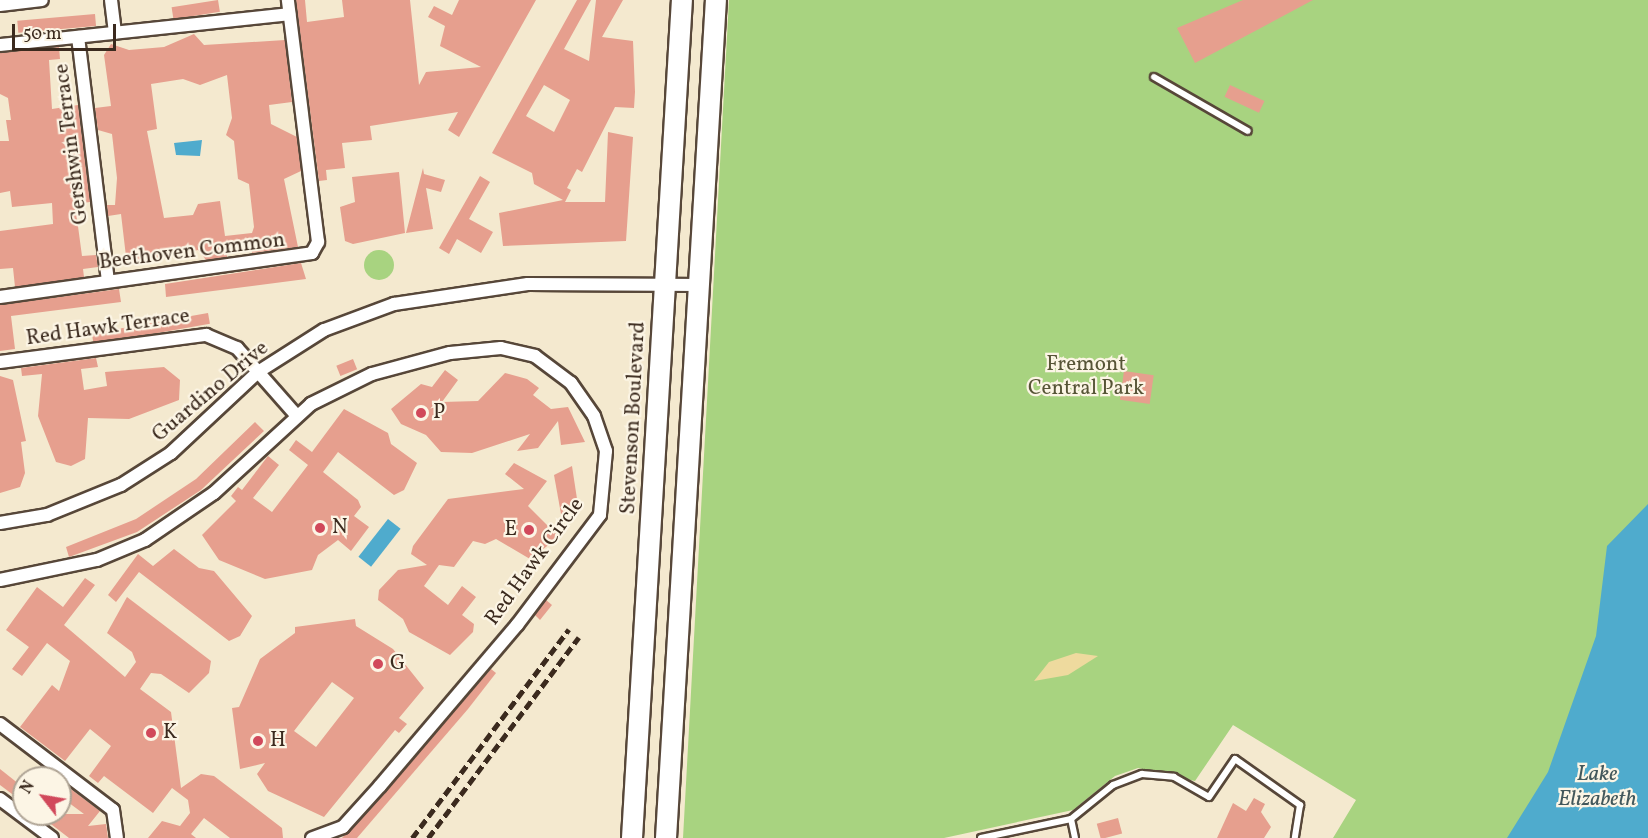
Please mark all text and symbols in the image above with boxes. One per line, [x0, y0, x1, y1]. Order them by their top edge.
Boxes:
scale bar [15, 12, 118, 50]
text: 50 m [23, 22, 62, 47]
street label: Gershwin Terrace [50, 62, 94, 226]
street label: Beethoven Common [98, 228, 286, 276]
street label: Red Hawk Terrace [24, 304, 192, 352]
street label: Stevenson Boulevard [616, 321, 652, 515]
street label: Guardino Drive [148, 336, 274, 448]
park label: Fremont Central Park [1028, 352, 1144, 402]
place label: P [433, 400, 445, 426]
marker: P [414, 406, 428, 420]
street label: Red Hawk Circle [480, 493, 590, 631]
place label: N [332, 515, 348, 541]
place label: E [504, 517, 517, 543]
marker: N [313, 521, 327, 535]
marker: E [522, 523, 536, 537]
place label: G [390, 651, 405, 677]
marker: G [371, 657, 385, 671]
place label: K [163, 720, 177, 746]
marker: K [144, 726, 158, 740]
place label: H [270, 728, 286, 754]
marker: H [251, 734, 265, 748]
water label: Lake Elizabeth [1558, 761, 1636, 812]
north arrow [12, 766, 72, 826]
text: N [16, 777, 41, 798]

